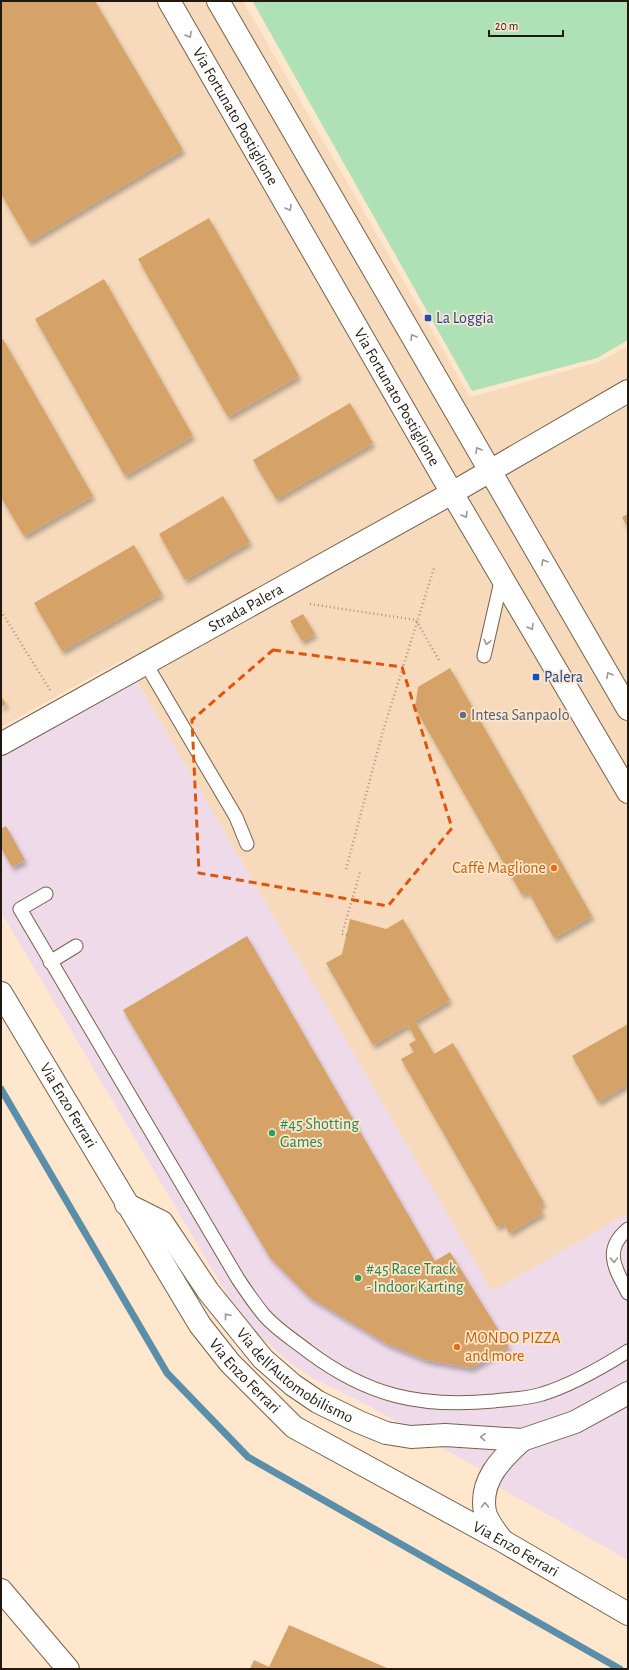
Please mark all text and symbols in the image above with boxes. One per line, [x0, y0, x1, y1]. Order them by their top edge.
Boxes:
scale bar [489, 12, 563, 38]
text: 20 m [495, 20, 518, 32]
one-way arrow [184, 31, 191, 38]
street label: Via Fortunato Postiglione [190, 45, 281, 188]
one-way arrow [284, 204, 291, 211]
place label: La Loggia [436, 310, 494, 326]
marker: La Loggia [423, 313, 433, 323]
street label: Via Fortunato Postiglione [351, 326, 443, 469]
one-way arrow [411, 334, 418, 341]
one-way arrow [476, 447, 483, 454]
one-way arrow [461, 511, 468, 518]
one-way arrow [541, 559, 548, 566]
street label: Strada Palera [206, 581, 286, 635]
one-way arrow [527, 623, 534, 630]
one-way arrow [483, 639, 491, 645]
place label: Palera [544, 669, 583, 685]
marker: Palera [531, 672, 541, 682]
one-way arrow [606, 672, 613, 679]
place label: Intesa Sanpaolo [471, 707, 570, 723]
marker: Intesa Sanpaolo [458, 710, 468, 720]
place label: Caffè Maglione [452, 860, 546, 876]
marker: Caffè Maglione [549, 863, 559, 873]
street label: Via Enzo Ferrari [37, 1060, 100, 1151]
place label: #45 Shotting Games [280, 1116, 359, 1150]
marker: #45 Shotting Games [267, 1128, 277, 1138]
one-way arrow [610, 1257, 618, 1263]
place label: #45 Race Track - Indoor Karting [366, 1261, 464, 1295]
marker: #45 Race Track - Indoor Karting [353, 1273, 363, 1283]
one-way arrow [225, 1313, 232, 1320]
street label: Via dell'Automobilismo [233, 1325, 356, 1426]
place label: MONDO PIZZA and more [465, 1330, 561, 1364]
street label: Via Enzo Ferrari [206, 1336, 283, 1416]
marker: MONDO PIZZA and more [452, 1342, 462, 1352]
one-way arrow [480, 1433, 486, 1442]
one-way arrow [481, 1502, 489, 1508]
street label: Via Enzo Ferrari [470, 1518, 561, 1580]

